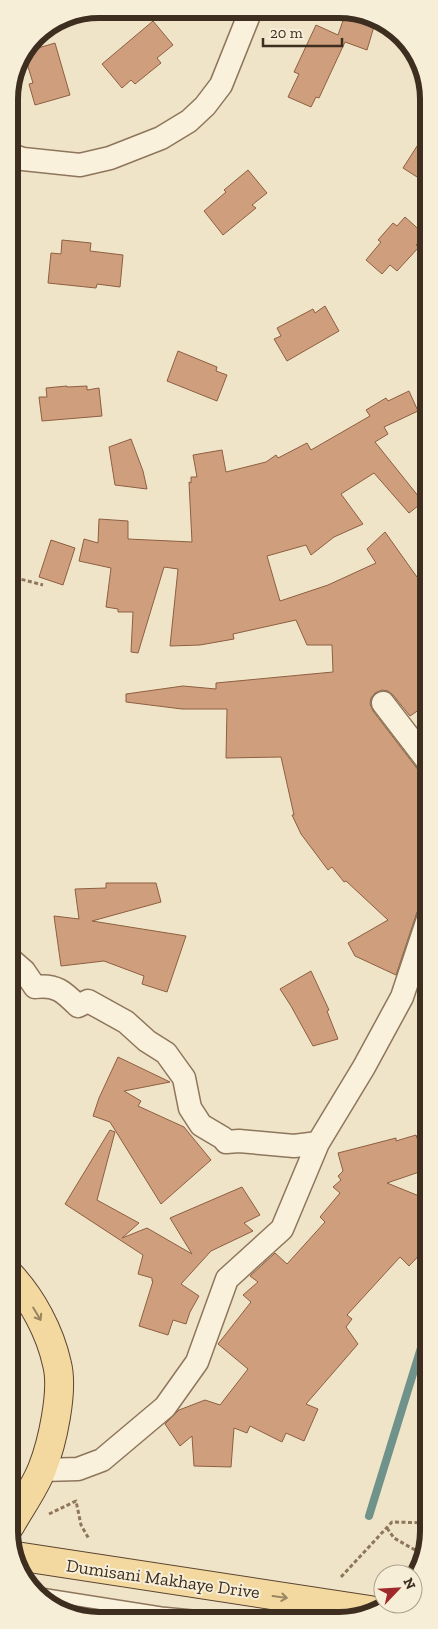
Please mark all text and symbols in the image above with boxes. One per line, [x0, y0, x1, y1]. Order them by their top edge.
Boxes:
scale bar [263, 15, 342, 47]
text: 20 m [270, 24, 303, 42]
one-way arrow [32, 1306, 42, 1320]
street label: Dumisani Makhaye Drive [65, 1555, 261, 1603]
north arrow [373, 1564, 423, 1614]
text: N [399, 1575, 419, 1592]
one-way arrow [271, 1592, 287, 1602]

